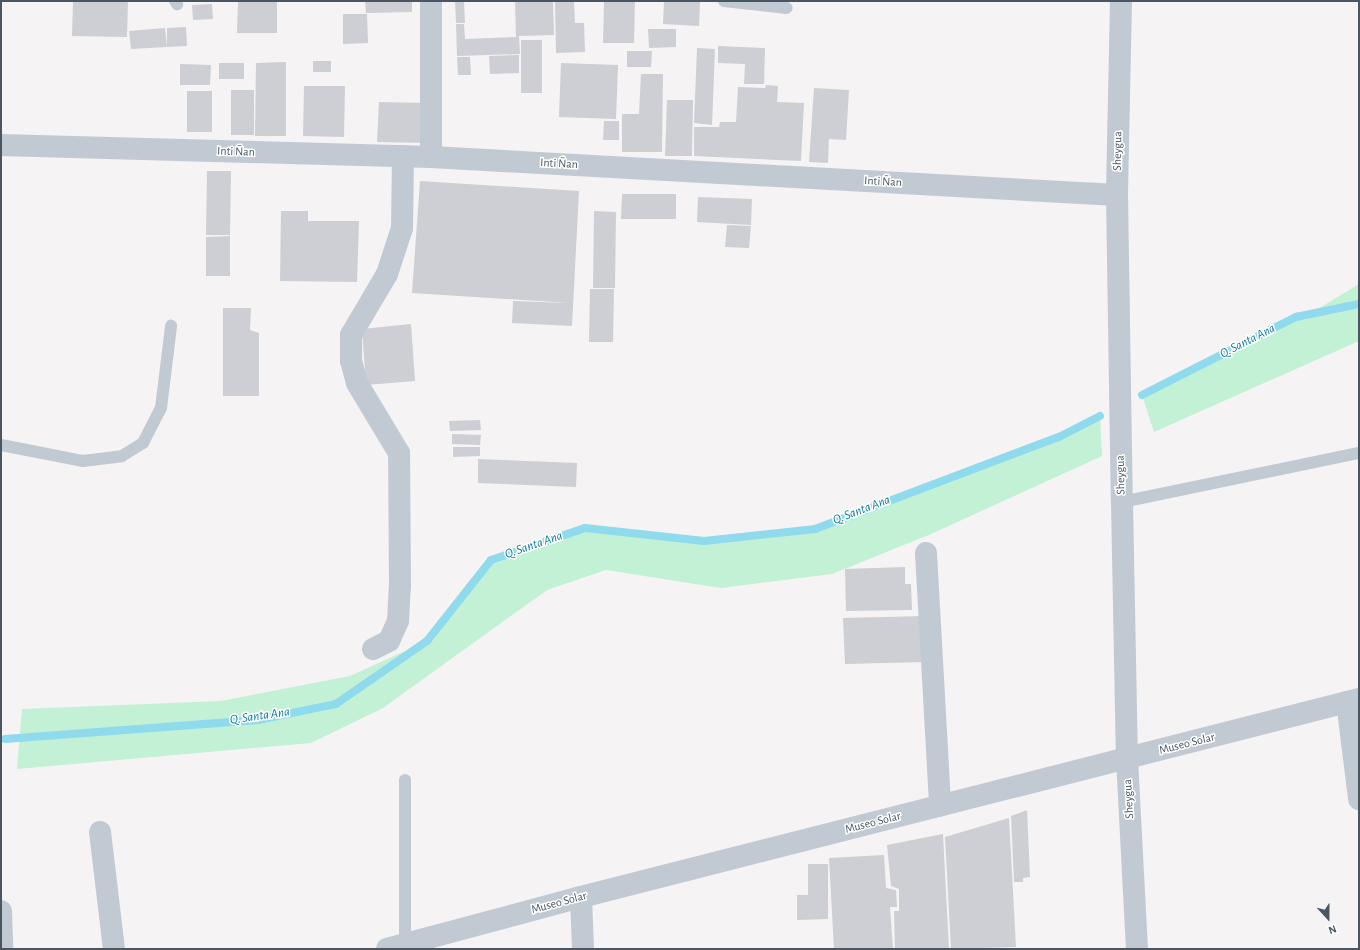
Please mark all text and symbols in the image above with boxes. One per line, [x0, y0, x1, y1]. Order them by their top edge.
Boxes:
street label: Sheygua [1110, 131, 1126, 171]
street label: Inti Ñan [217, 144, 255, 160]
street label: Inti Ñan [540, 156, 578, 172]
street label: Inti Ñan [864, 174, 902, 190]
water label: Q. Santa Ana [1218, 321, 1278, 363]
street label: Sheygua [1113, 455, 1129, 495]
water label: Q. Santa Ana [831, 493, 893, 529]
water label: Q. Santa Ana [503, 529, 565, 563]
water label: Q. Santa Ana [229, 705, 291, 729]
street label: Museo Solar [1158, 730, 1216, 758]
street label: Sheygua [1121, 779, 1137, 819]
street label: Museo Solar [844, 809, 902, 837]
street label: Museo Solar [530, 889, 588, 917]
north arrow [1308, 898, 1348, 938]
text: N [1327, 923, 1338, 936]

